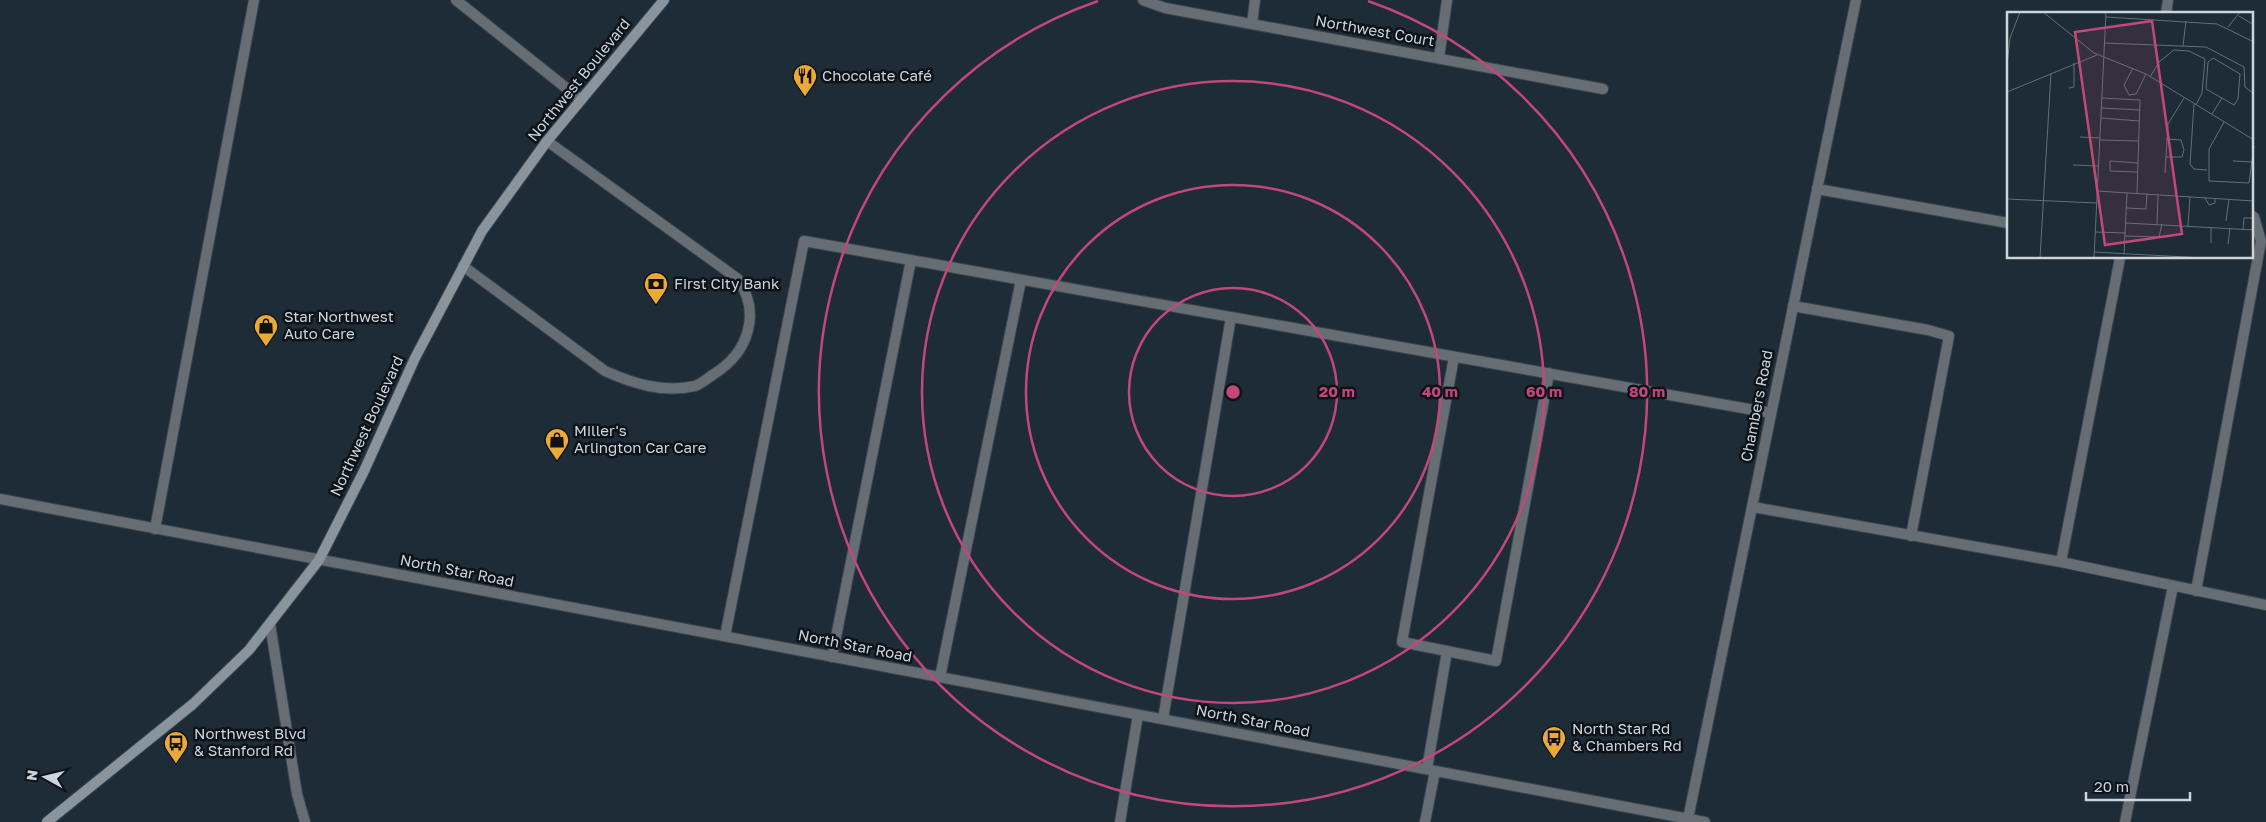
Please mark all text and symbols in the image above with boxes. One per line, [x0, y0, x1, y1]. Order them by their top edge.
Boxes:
street label: Northwest Court [1314, 11, 1436, 49]
inset map [2007, 12, 2254, 259]
street label: Northwest Boulevard [523, 14, 633, 144]
restaurant icon: Chocolate Café [792, 63, 818, 97]
place label: Chocolate Café [822, 66, 932, 84]
bank icon: First City Bank [643, 271, 669, 305]
place label: First City Bank [674, 274, 780, 292]
place label: Star Northwest Auto Care [284, 307, 394, 342]
shop icon: Star Northwest Auto Care [253, 313, 279, 347]
street label: Chambers Road [1736, 348, 1776, 463]
street label: Northwest Boulevard [326, 353, 406, 499]
text: 20 m [1319, 382, 1355, 400]
text: 40 m [1422, 382, 1458, 400]
text: 60 m [1526, 382, 1562, 400]
text: 80 m [1629, 382, 1665, 400]
centre of rings [1224, 383, 1242, 401]
place label: Miller's Arlington Car Care [574, 421, 707, 456]
shop icon: Miller's Arlington Car Care [544, 427, 570, 461]
street label: North Star Road [399, 550, 516, 590]
street label: North Star Road [797, 625, 914, 665]
street label: North Star Road [1195, 700, 1312, 740]
place label: North Star Rd & Chambers Rd [1572, 719, 1682, 754]
place label: Northwest Blvd & Stanford Rd [194, 724, 306, 759]
bus stop icon: North Star Rd & Chambers Rd [1541, 725, 1567, 759]
bus stop icon: Northwest Blvd & Stanford Rd [163, 730, 189, 764]
north arrow [20, 752, 70, 802]
text: N [22, 769, 41, 782]
scale bar [2086, 770, 2190, 802]
text: 20 m [2094, 777, 2129, 795]

